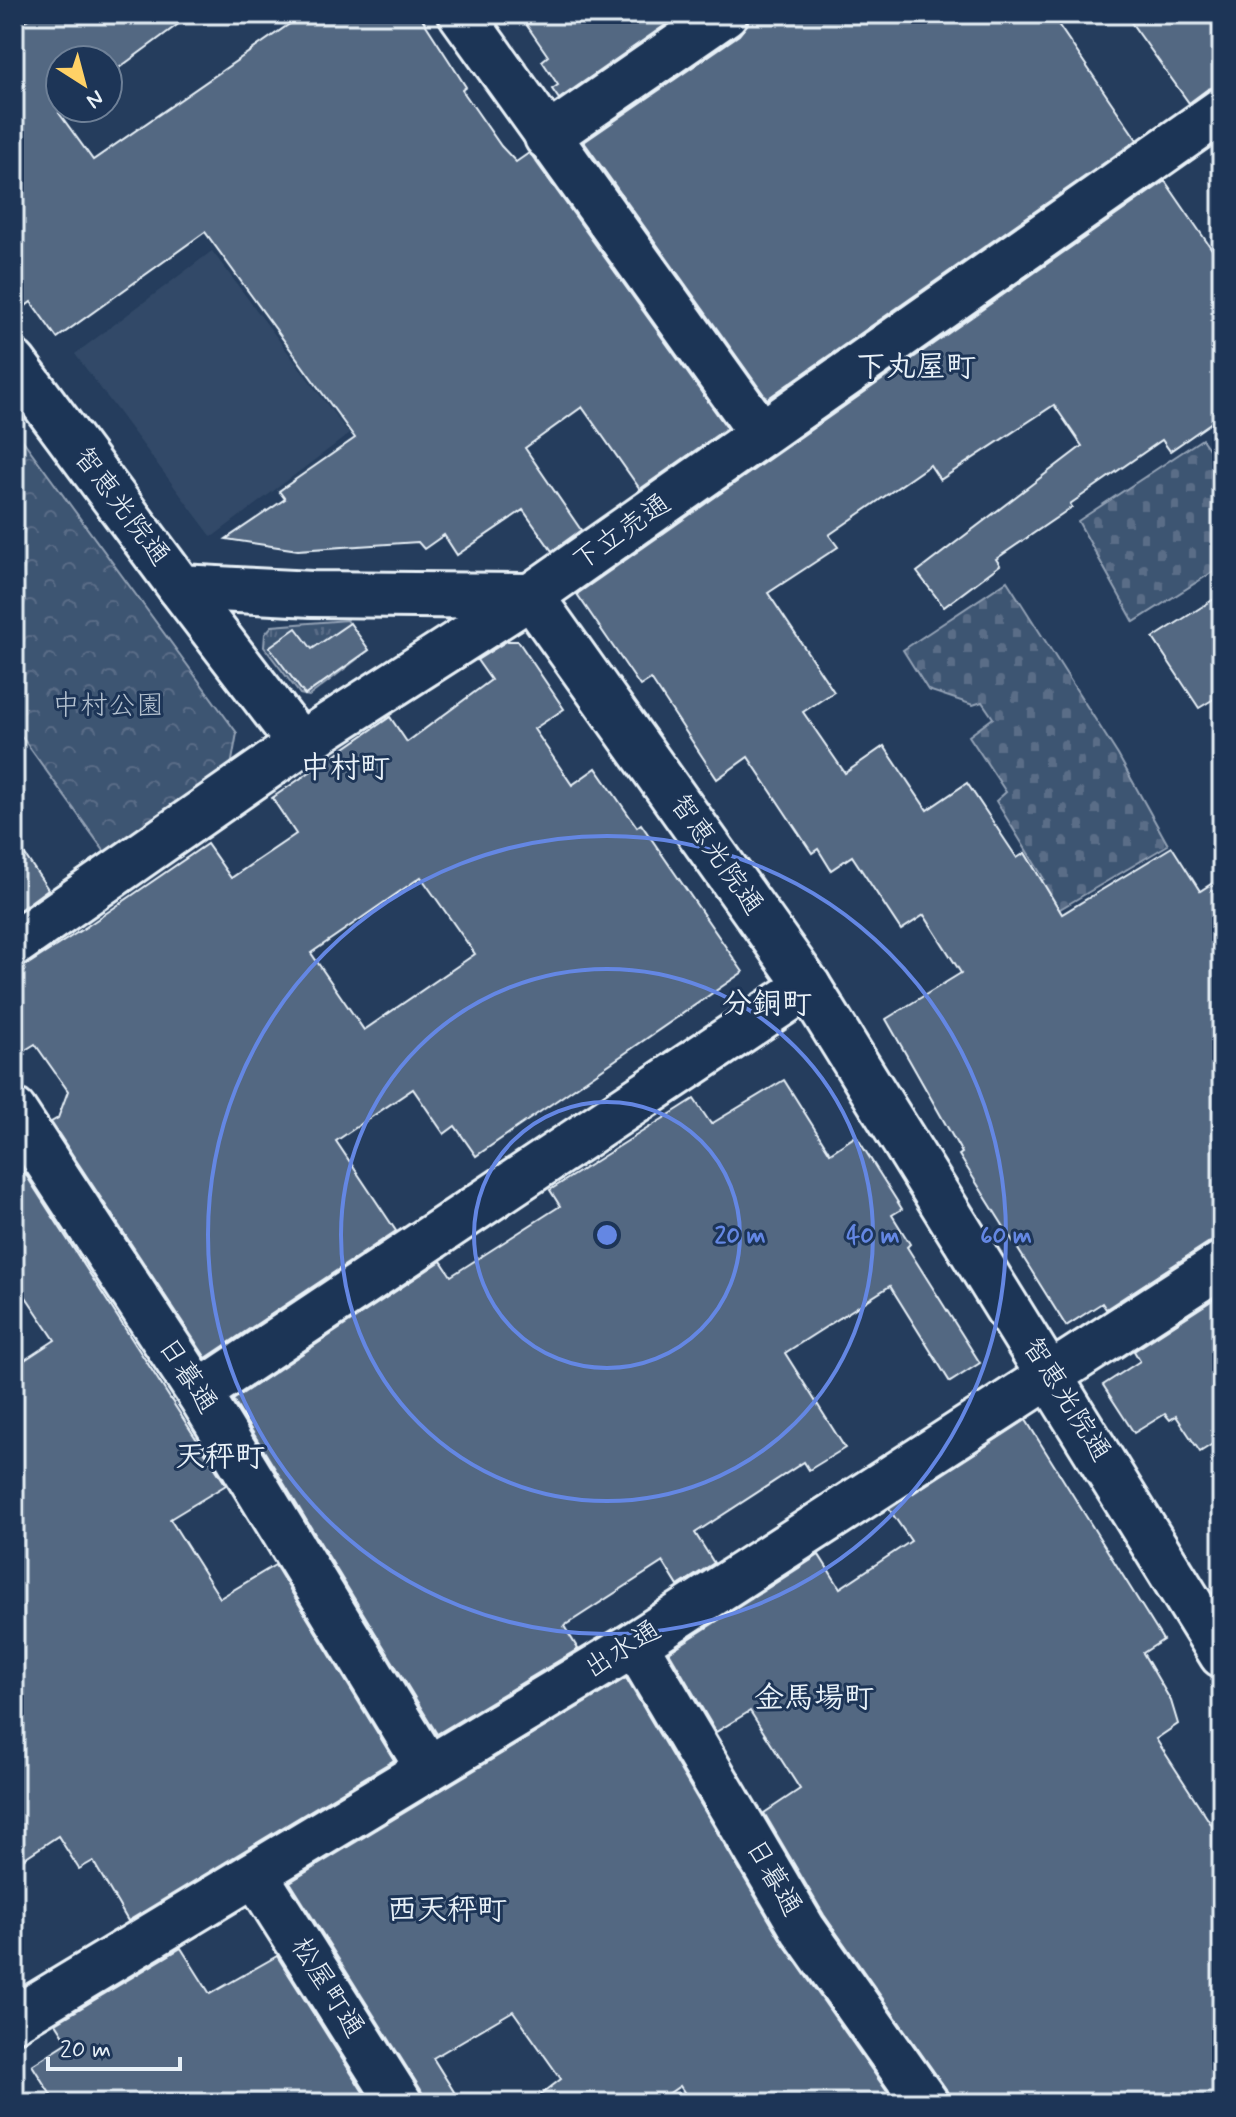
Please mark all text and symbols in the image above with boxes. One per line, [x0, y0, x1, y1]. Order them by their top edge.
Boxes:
north arrow [44, 44, 124, 124]
text: N [80, 83, 109, 114]
district label: 下丸屋町 [856, 348, 976, 387]
street label: 智恵光院通 [64, 440, 178, 574]
street label: 下立売通 [566, 486, 678, 580]
park label: 中村公園 [52, 688, 164, 725]
district label: 中村町 [300, 749, 390, 788]
street label: 智恵光院通 [661, 787, 771, 923]
district label: 分銅町 [722, 985, 812, 1024]
centre of rings [593, 1221, 621, 1249]
text: 20 m [714, 1221, 766, 1252]
text: 40 m [846, 1221, 900, 1252]
text: 60 m [980, 1221, 1032, 1252]
street label: 日暮通 [149, 1331, 225, 1421]
street label: 智恵光院通 [1013, 1331, 1119, 1469]
district label: 天秤町 [175, 1438, 265, 1477]
street label: 出水通 [578, 1612, 668, 1688]
district label: 金馬場町 [754, 1679, 874, 1718]
street label: 日暮通 [736, 1832, 810, 1924]
district label: 西天秤町 [387, 1891, 507, 1930]
street label: 松屋町通 [282, 1931, 372, 2045]
scale bar [48, 2021, 180, 2071]
text: 20 m [60, 2035, 111, 2066]

